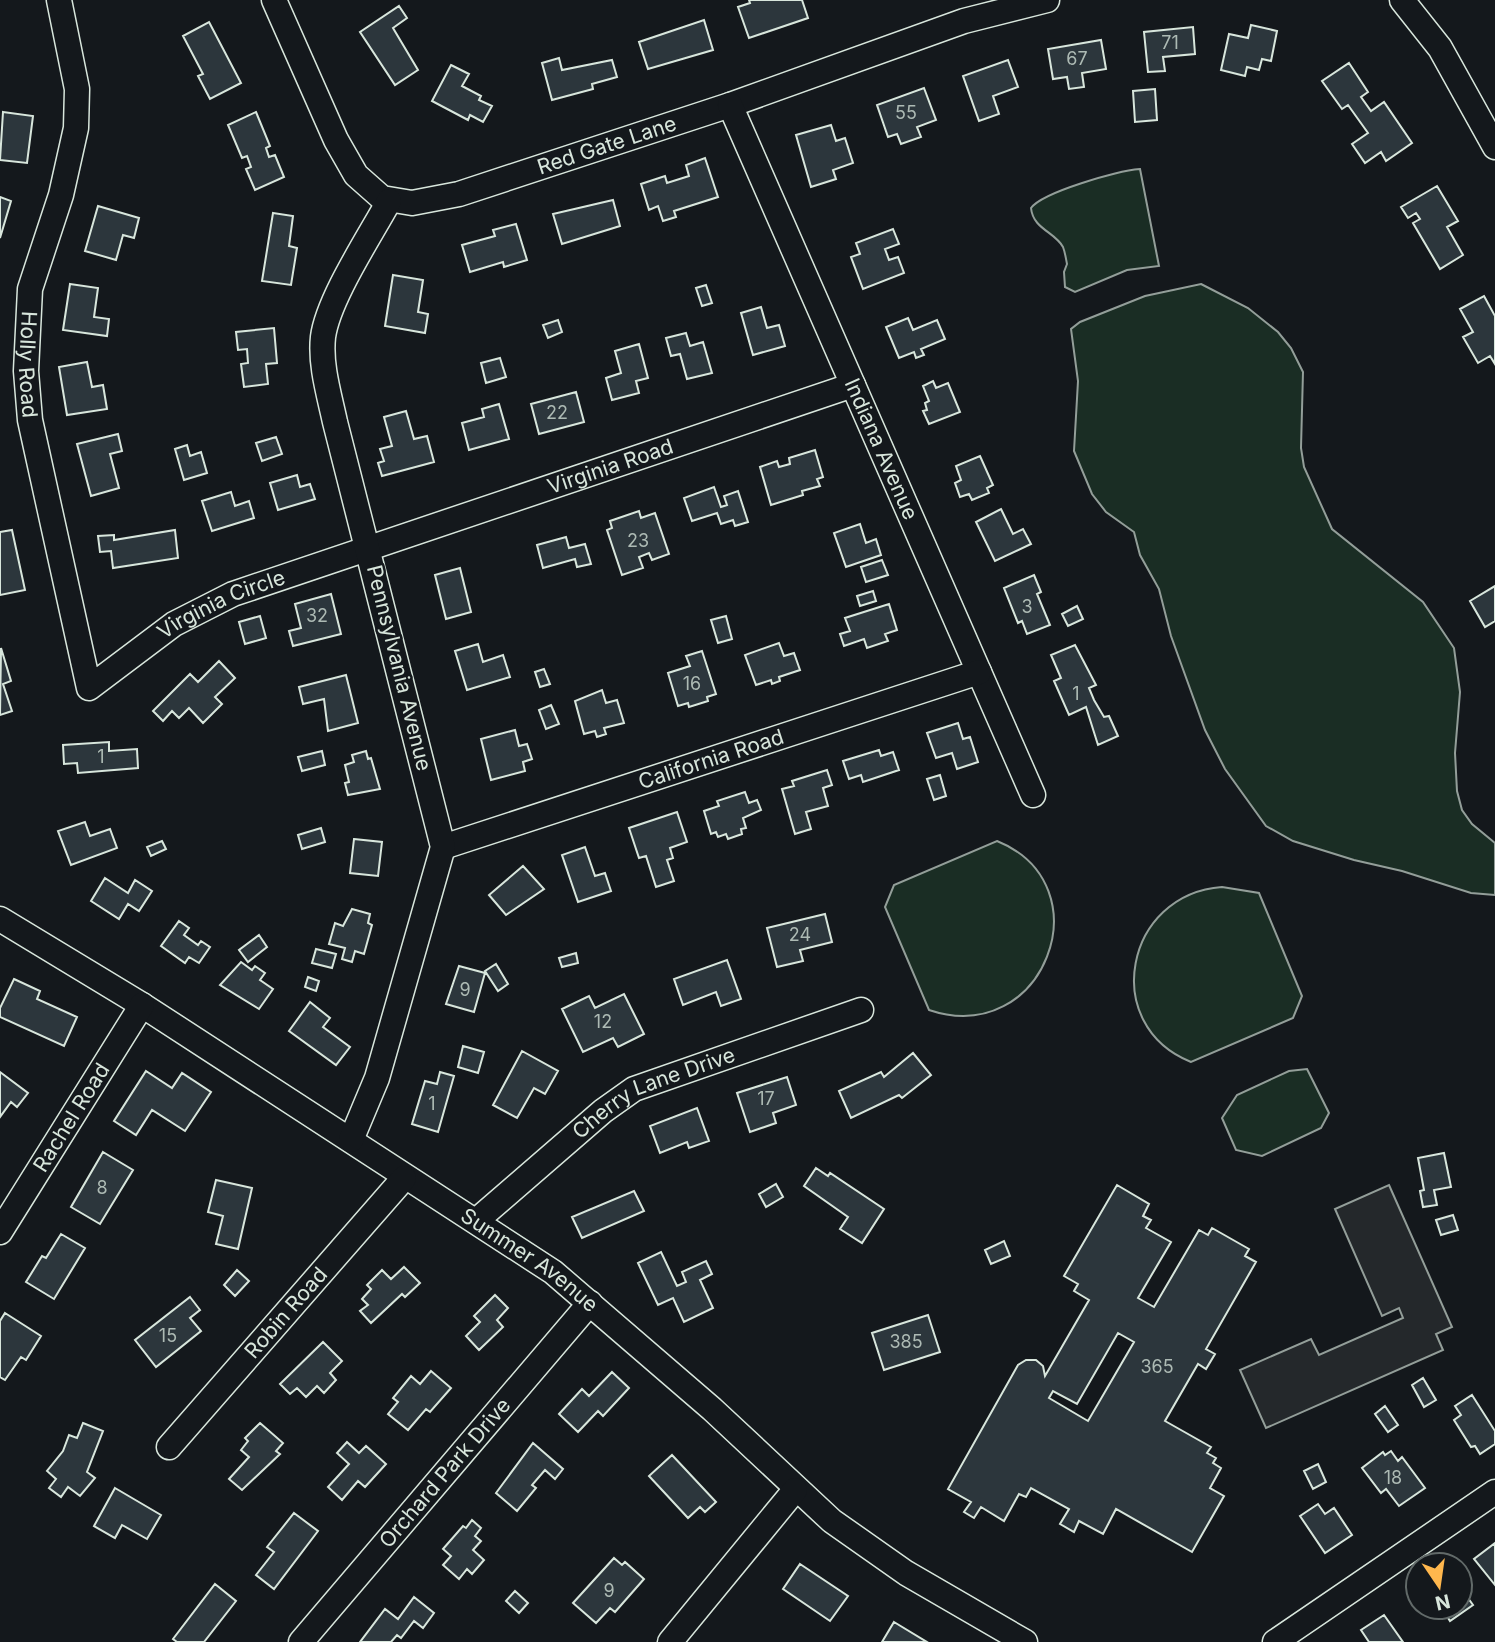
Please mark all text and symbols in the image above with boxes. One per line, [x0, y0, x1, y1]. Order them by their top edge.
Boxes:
house number: 71 [1161, 32, 1179, 53]
house number: 67 [1066, 48, 1088, 69]
house number: 55 [895, 102, 917, 123]
street label: Red Gate Lane [534, 110, 679, 179]
street label: Holly Road [14, 310, 43, 419]
street label: Indiana Avenue [840, 375, 924, 524]
house number: 22 [546, 402, 568, 423]
street label: Virginia Road [544, 434, 676, 499]
house number: 23 [627, 530, 649, 551]
street label: Pennsylvania Avenue [362, 562, 437, 773]
street label: Virginia Circle [152, 564, 288, 644]
house number: 3 [1021, 596, 1033, 617]
house number: 32 [306, 605, 328, 626]
house number: 16 [683, 673, 701, 694]
house number: 1 [1072, 683, 1080, 704]
street label: California Road [635, 724, 787, 794]
house number: 1 [97, 746, 105, 767]
house number: 24 [789, 924, 811, 945]
house number: 9 [459, 979, 471, 1000]
house number: 12 [594, 1011, 612, 1032]
street label: Cherry Lane Drive [567, 1042, 738, 1144]
street label: Rachel Road [28, 1058, 115, 1176]
house number: 17 [757, 1088, 775, 1109]
house number: 1 [428, 1093, 436, 1114]
house number: 8 [96, 1177, 108, 1198]
street label: Summer Avenue [456, 1203, 603, 1317]
street label: Robin Road [239, 1262, 332, 1363]
house number: 15 [159, 1325, 177, 1346]
house number: 385 [889, 1331, 923, 1352]
house number: 365 [1140, 1356, 1174, 1377]
street label: Orchard Park Drive [374, 1393, 516, 1553]
house number: 18 [1384, 1467, 1402, 1488]
north arrow [1404, 1551, 1474, 1621]
house number: 9 [603, 1580, 615, 1601]
text: N [1433, 1589, 1452, 1615]

